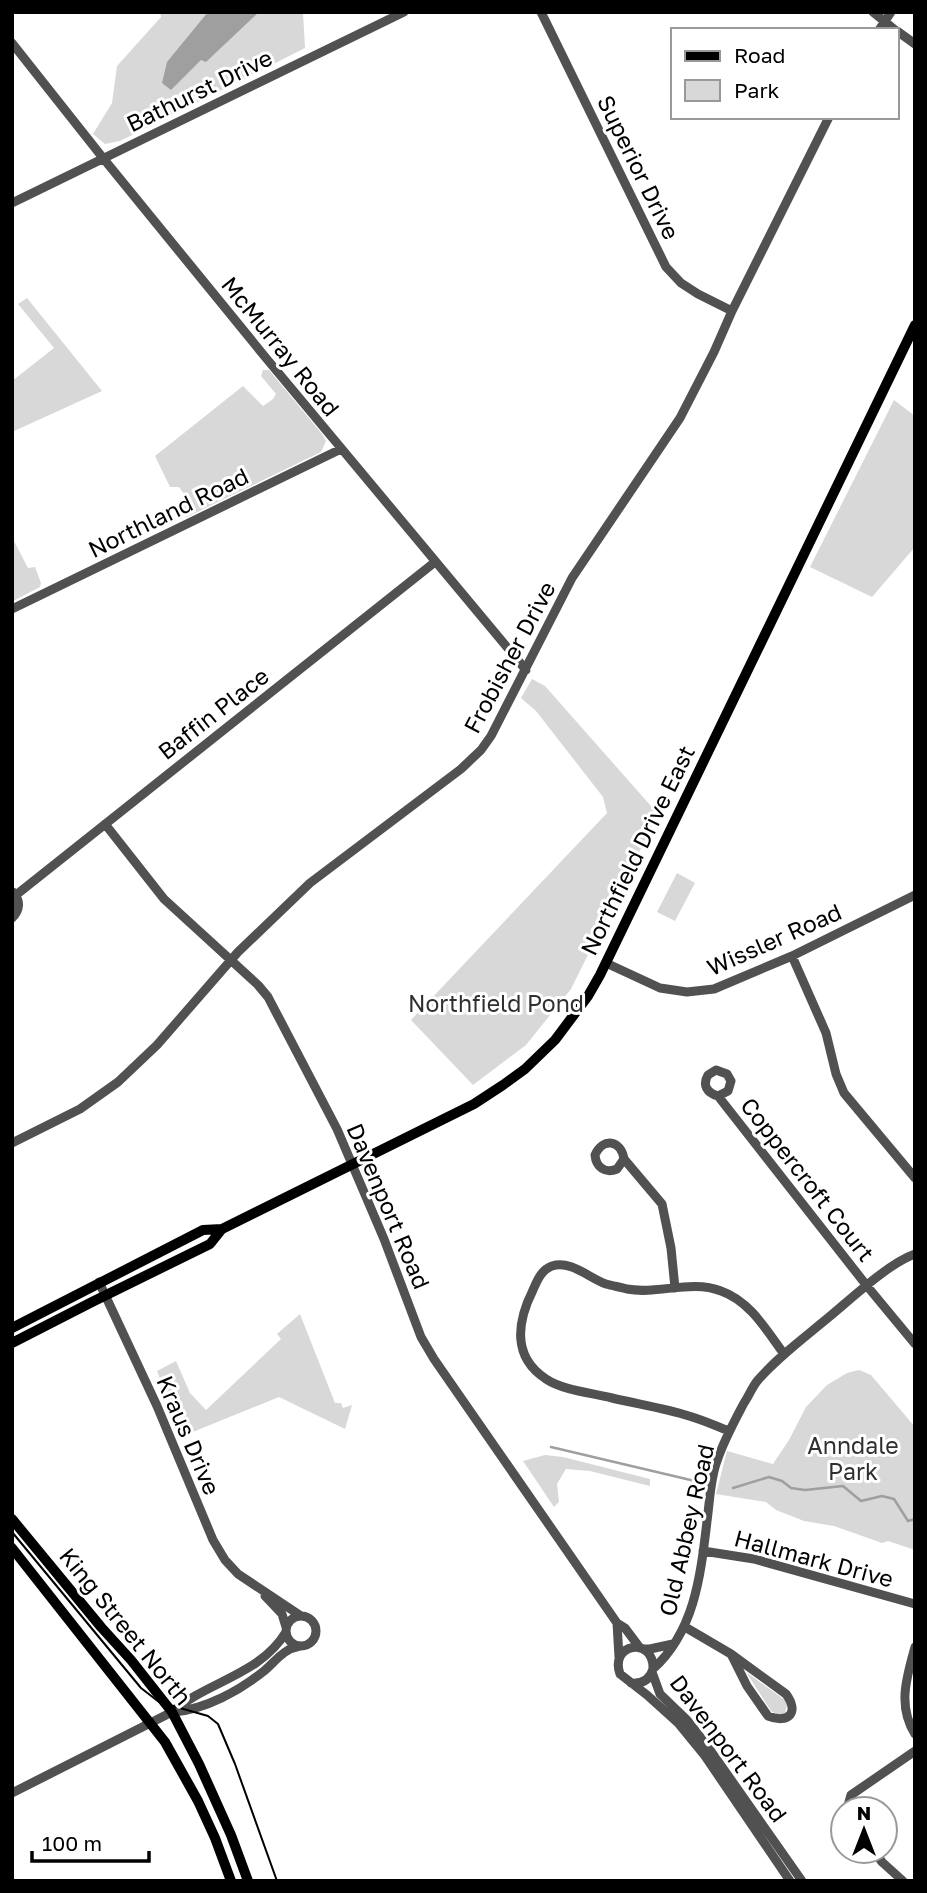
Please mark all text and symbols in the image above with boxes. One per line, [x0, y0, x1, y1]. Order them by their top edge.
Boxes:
legend [671, 28, 899, 119]
text: Road [734, 42, 785, 68]
street label: Bathurst Drive [122, 43, 276, 137]
text: Park [734, 77, 780, 103]
street label: Superior Drive [592, 90, 686, 244]
street label: McMurray Road [216, 271, 346, 421]
street label: Northland Road [83, 461, 253, 563]
street label: Frobisher Drive [457, 576, 561, 738]
street label: Baffin Place [152, 661, 274, 765]
street label: Northfield Drive East [574, 741, 700, 959]
street label: Wissler Road [702, 897, 846, 981]
park label: Northfield Pond [408, 989, 584, 1017]
street label: Coppercroft Court [735, 1091, 881, 1267]
street label: Davenport Road [341, 1119, 437, 1293]
street label: Kraus Drive [151, 1371, 227, 1499]
park label: Anndale Park [807, 1431, 899, 1485]
street label: Old Abbey Road [653, 1441, 719, 1619]
street label: Hallmark Drive [732, 1523, 896, 1593]
street label: King Street North [54, 1542, 198, 1710]
street label: Davenport Road [664, 1669, 794, 1827]
north arrow [829, 1795, 899, 1865]
text: N [857, 1801, 871, 1824]
scale bar [32, 1820, 149, 1864]
text: 100 m [42, 1830, 102, 1856]

